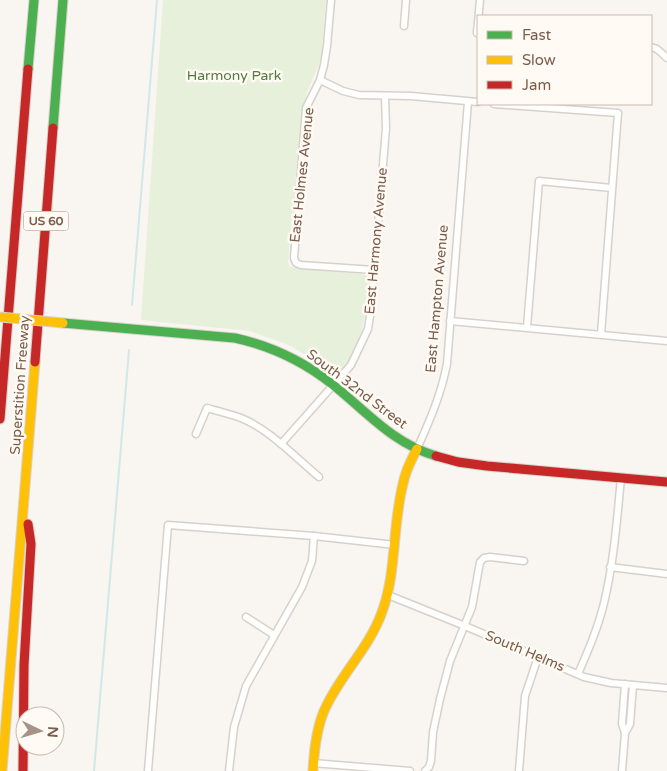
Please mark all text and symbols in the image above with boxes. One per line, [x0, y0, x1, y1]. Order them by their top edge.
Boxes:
legend [477, 15, 652, 105]
text: Fast [522, 26, 552, 44]
text: Slow [522, 51, 556, 69]
park label: Harmony Park [187, 67, 282, 84]
text: Jam [522, 76, 551, 94]
street label: East Holmes Avenue [286, 106, 318, 244]
street label: East Harmony Avenue [361, 167, 391, 315]
road number: US 60 [23, 212, 68, 230]
street label: East Hampton Avenue [422, 224, 452, 374]
street label: Superstition Freeway [7, 314, 33, 455]
street label: South 32nd Street [303, 346, 411, 433]
street label: South Helms [483, 627, 567, 675]
north arrow [15, 706, 65, 756]
text: N [43, 726, 61, 738]

